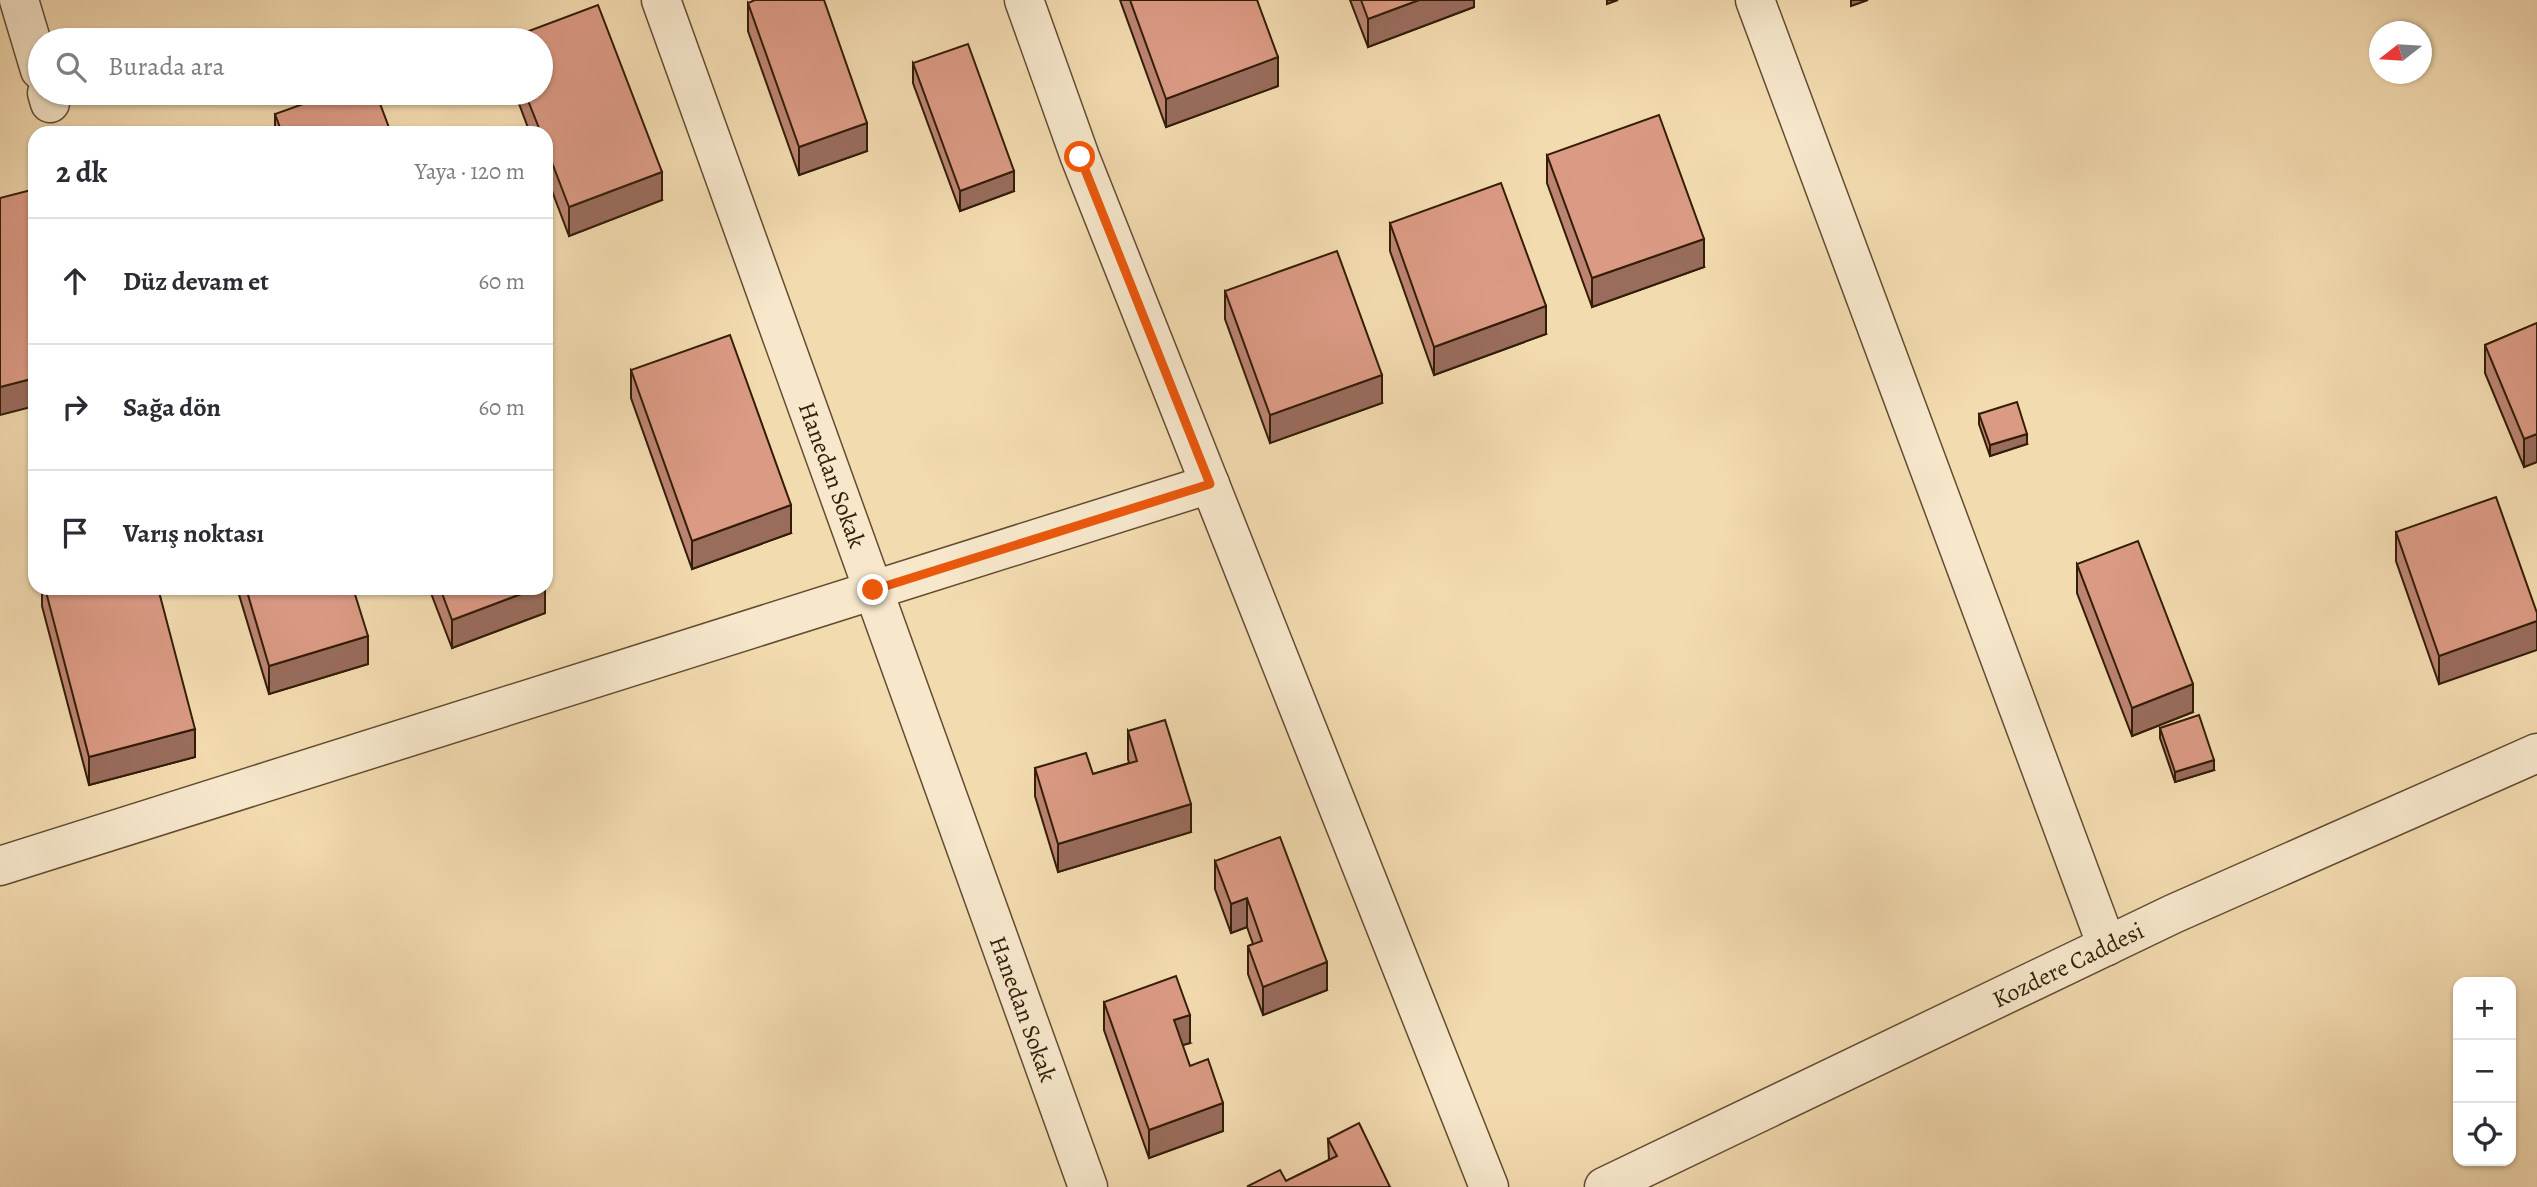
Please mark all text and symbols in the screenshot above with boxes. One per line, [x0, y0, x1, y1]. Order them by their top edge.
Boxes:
north arrow [2369, 21, 2432, 84]
search box [28, 28, 553, 105]
icon: search [52, 48, 90, 86]
text: Burada ara [108, 49, 225, 84]
route start [1064, 141, 1095, 172]
text: 2 dk [56, 152, 107, 192]
text: Yaya · 120 m [415, 156, 525, 187]
icon: ahead [56, 262, 94, 300]
text: Düz devam et [123, 264, 269, 299]
text: 60 m [478, 266, 525, 297]
icon: right [56, 388, 94, 426]
text: Sağa dön [123, 390, 221, 425]
text: 60 m [478, 392, 525, 423]
street label: Hanedan Sokak [791, 397, 873, 553]
icon: arrive [56, 514, 94, 552]
text: Varış noktası [123, 516, 264, 551]
route end [857, 574, 888, 605]
street label: Kozdere Caddesi [1987, 915, 2149, 1015]
street label: Hanedan Sokak [982, 931, 1064, 1087]
map controls [2453, 977, 2516, 1166]
button: + [2453, 977, 2516, 1040]
button: − [2453, 1040, 2516, 1103]
button: locate [2453, 1103, 2516, 1166]

